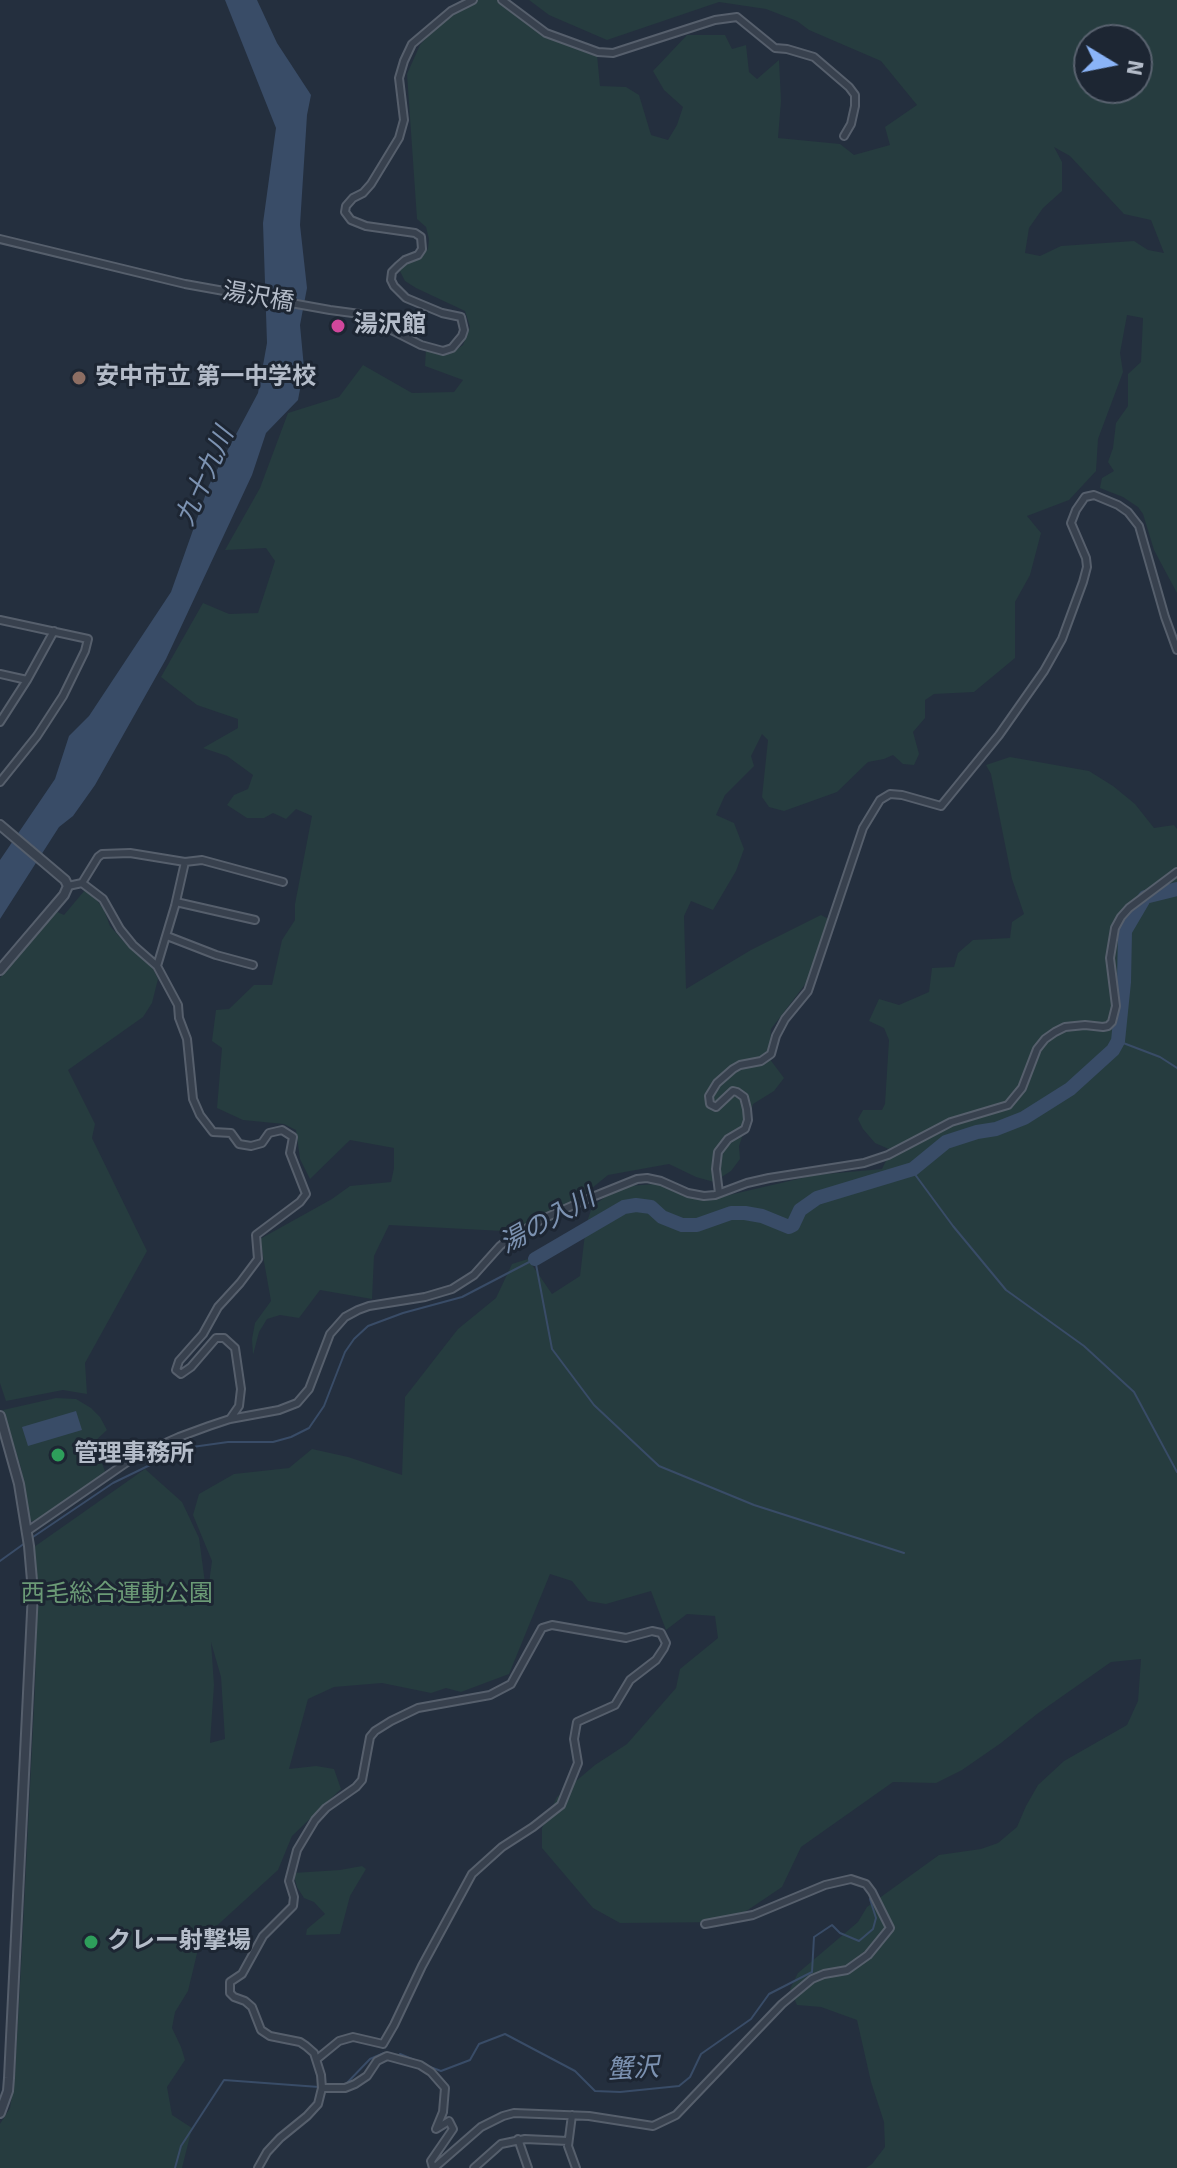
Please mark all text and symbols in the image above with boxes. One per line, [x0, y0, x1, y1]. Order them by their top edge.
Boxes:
north arrow [1073, 24, 1153, 104]
text: N [1121, 58, 1150, 78]
street label: 湯沢橋 [220, 278, 296, 318]
place label: 湯沢館 [354, 312, 426, 340]
marker: 湯沢館 [329, 317, 347, 335]
place label: 安中市立 第一中学校 [95, 364, 316, 392]
marker: 安中市立 第一中学校 [70, 369, 88, 387]
water label: 九十九川 [171, 423, 241, 531]
water label: 湯の入川 [495, 1183, 601, 1261]
place label: 管理事務所 [74, 1441, 194, 1469]
marker: 管理事務所 [49, 1446, 67, 1464]
park label: 西毛総合運動公園 [21, 1581, 213, 1609]
place label: クレー射撃場 [107, 1928, 251, 1956]
marker: クレー射撃場 [82, 1933, 100, 1951]
water label: 蟹沢 [606, 2053, 660, 2087]

